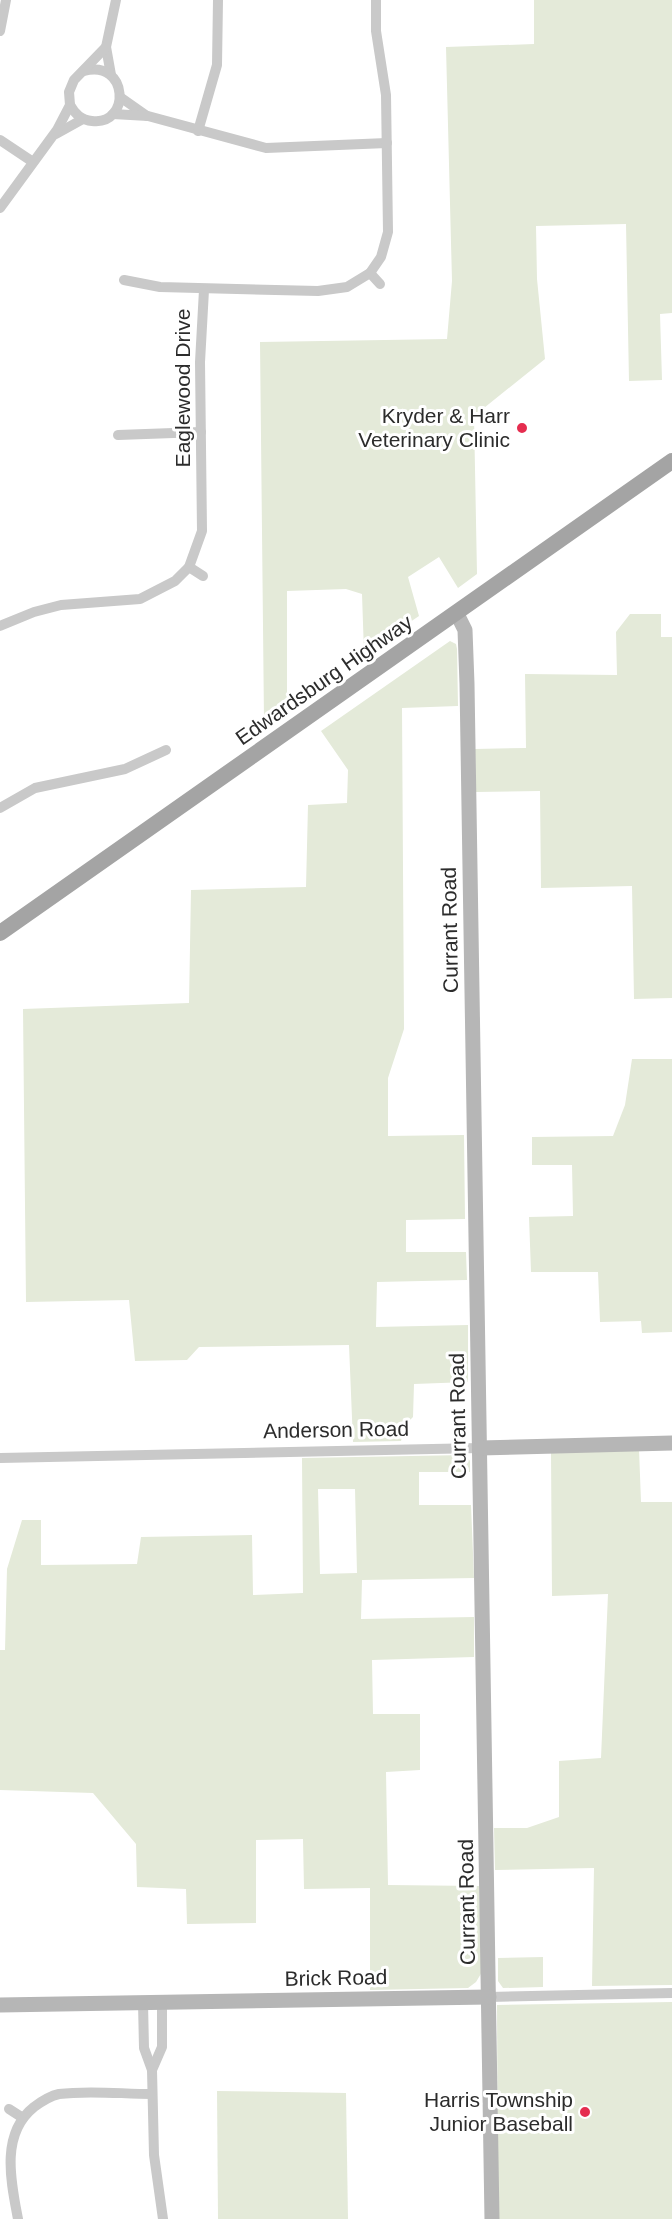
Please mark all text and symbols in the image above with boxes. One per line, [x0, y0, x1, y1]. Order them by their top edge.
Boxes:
street label: Eaglewood Drive [171, 309, 194, 467]
place label: Kryder & Harr Veterinary Clinic [358, 404, 510, 451]
marker: Kryder & Harr Veterinary Clinic [515, 421, 529, 435]
street label: Edwardsburg Highway [231, 610, 417, 749]
street label: Currant Road [437, 867, 462, 993]
street label: Currant Road [445, 1353, 470, 1479]
street label: Anderson Road [263, 1417, 409, 1442]
street label: Currant Road [454, 1839, 479, 1965]
street label: Brick Road [284, 1965, 388, 1990]
place label: Harris Township Junior Baseball [424, 2088, 573, 2135]
marker: Harris Township Junior Baseball [578, 2105, 592, 2119]

